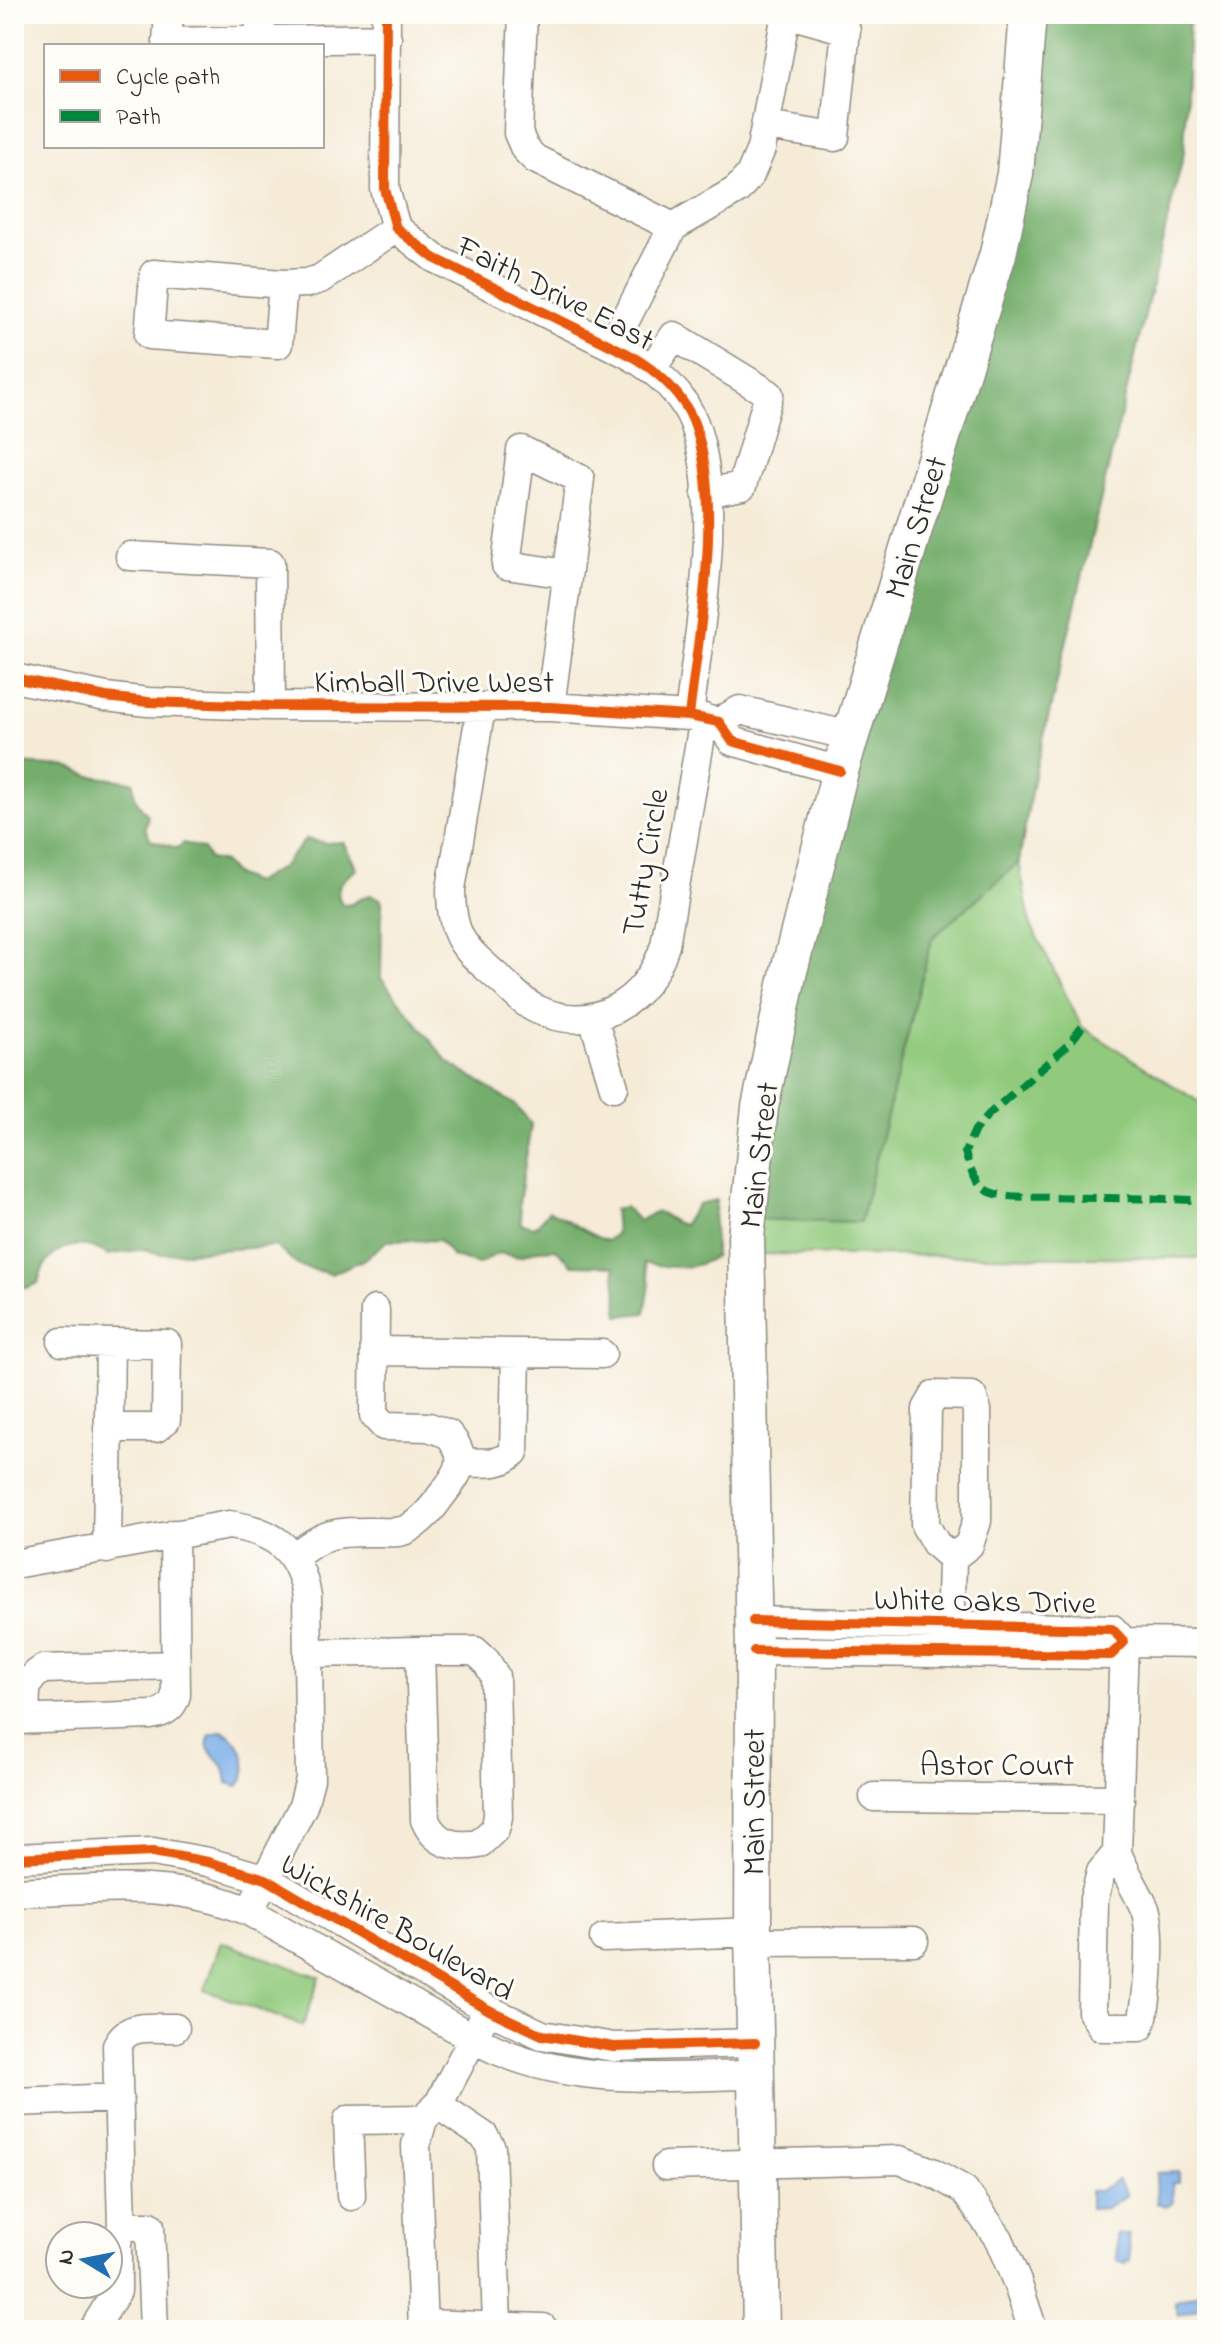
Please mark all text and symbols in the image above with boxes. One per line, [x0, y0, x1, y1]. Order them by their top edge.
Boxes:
legend [44, 44, 324, 148]
text: Cycle path [116, 61, 220, 97]
text: Path [116, 101, 161, 136]
street label: Faith Drive East [447, 225, 662, 365]
street label: Main Street [874, 451, 962, 605]
street label: Kimball Drive West [314, 661, 554, 708]
street label: Tutty Circle [611, 784, 684, 940]
street label: Main Street [729, 1079, 794, 1231]
street label: White Oaks Drive [873, 1578, 1097, 1629]
street label: Main Street [733, 1728, 780, 1875]
street label: Astor Court [920, 1744, 1074, 1791]
street label: Wickshire Boulevard [270, 1843, 522, 2015]
north arrow [44, 2220, 124, 2300]
text: N [50, 2247, 84, 2267]

